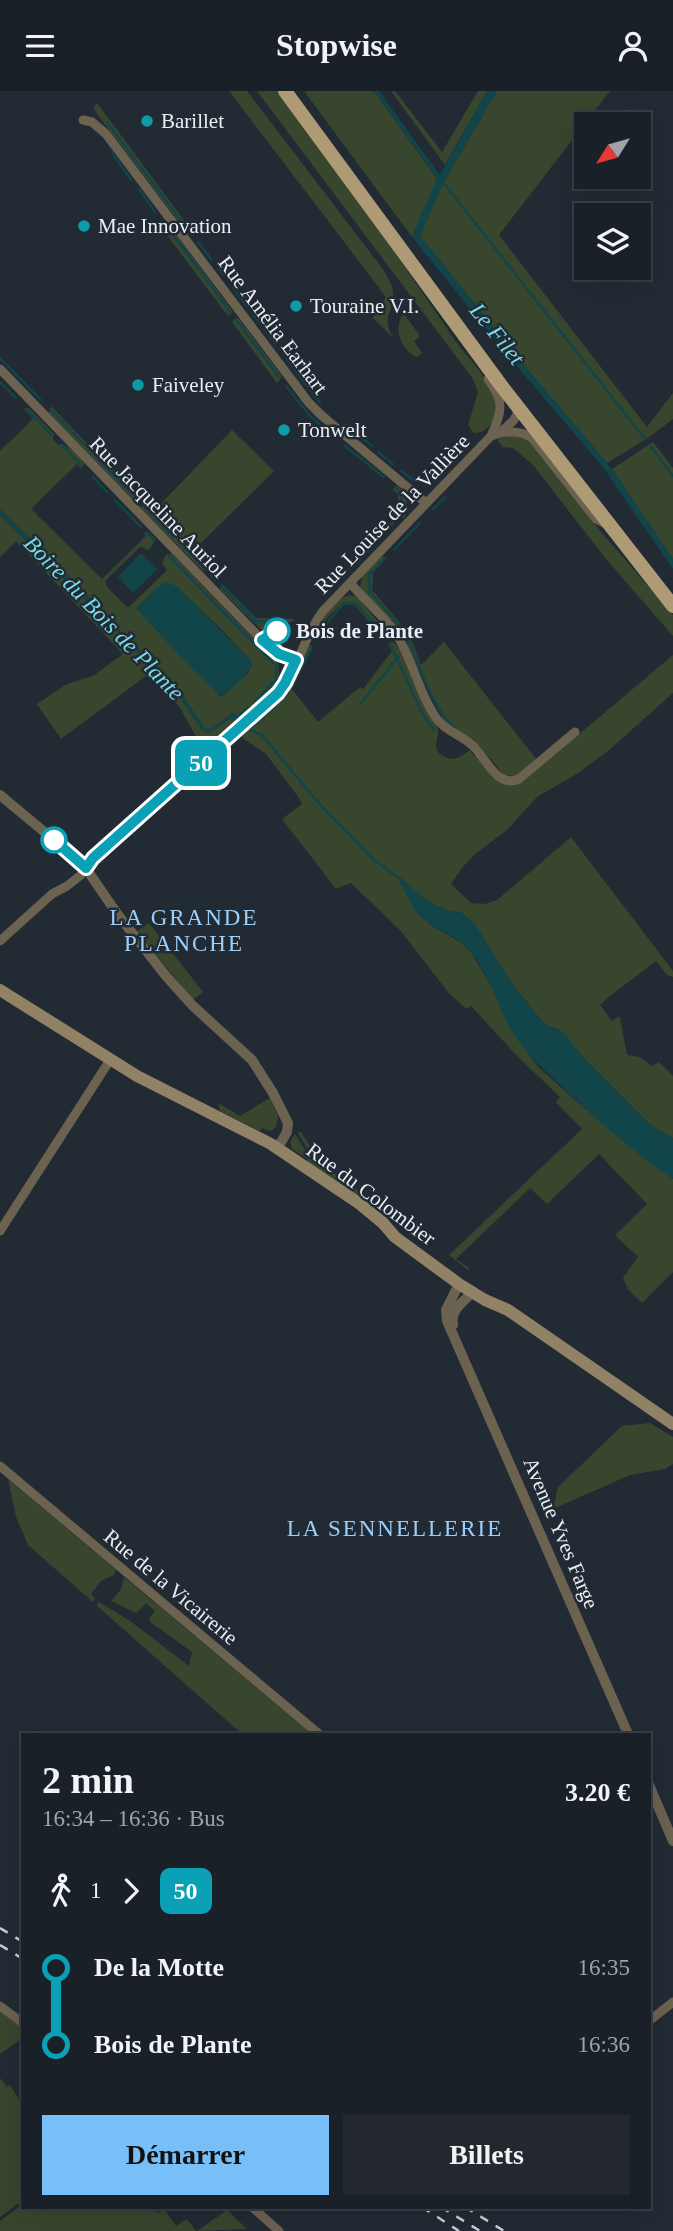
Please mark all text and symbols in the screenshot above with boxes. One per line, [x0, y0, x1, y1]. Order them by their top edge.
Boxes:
icon: menu [21, 27, 59, 65]
text: Stopwise [276, 27, 397, 63]
icon: person [614, 27, 652, 65]
place label: Barillet [161, 109, 224, 133]
north arrow [574, 112, 651, 189]
map controls [574, 112, 651, 280]
marker: Barillet [139, 113, 155, 129]
button: layers [574, 203, 651, 280]
place label: Mae Innovation [98, 214, 232, 238]
marker: Mae Innovation [76, 218, 92, 234]
street label: Rue Amélia Earhart [213, 251, 333, 399]
place label: Touraine V.I. [310, 294, 419, 318]
water label: Le Filet [464, 297, 530, 370]
marker: Touraine V.I. [288, 298, 304, 314]
place label: Faiveley [152, 373, 225, 397]
marker: Faiveley [130, 377, 146, 393]
place label: Tonwelt [298, 418, 367, 442]
marker: Tonwelt [276, 422, 292, 438]
street label: Rue Louise de la Vallière [310, 429, 474, 599]
street label: Rue Jacqueline Auriol [85, 432, 232, 583]
water label: Boire du Bois de Plante [19, 531, 189, 705]
marker: Bois de Plante [264, 618, 290, 644]
place label: Bois de Plante [296, 619, 423, 643]
line badge: 50 [170, 740, 232, 786]
text: 50 [189, 750, 213, 776]
unlabelled marker [41, 827, 67, 853]
district label: LA GRANDE PLANCHE [110, 905, 258, 956]
street label: Rue du Colombier [302, 1138, 440, 1250]
street label: Avenue Yves Farge [518, 1454, 604, 1612]
district label: LA SENNELLERIE [287, 1516, 503, 1541]
street label: Rue de la Vicairerie [99, 1524, 243, 1650]
text: 2 min [42, 1759, 134, 1801]
text: 3.20 € [565, 1778, 630, 1807]
text: 16:34 – 16:36 · Bus [42, 1806, 225, 1831]
icon: walk [42, 1872, 80, 1910]
icon: forward [112, 1872, 150, 1910]
text: 1 [90, 1878, 102, 1903]
text: 50 [174, 1878, 198, 1904]
text: De la Motte [94, 1953, 224, 1982]
text: 16:35 [578, 1955, 630, 1980]
text: Bois de Plante [94, 2030, 251, 2059]
text: 16:36 [578, 2032, 630, 2057]
button: Démarrer [42, 2115, 329, 2195]
button: Billets [343, 2115, 630, 2195]

